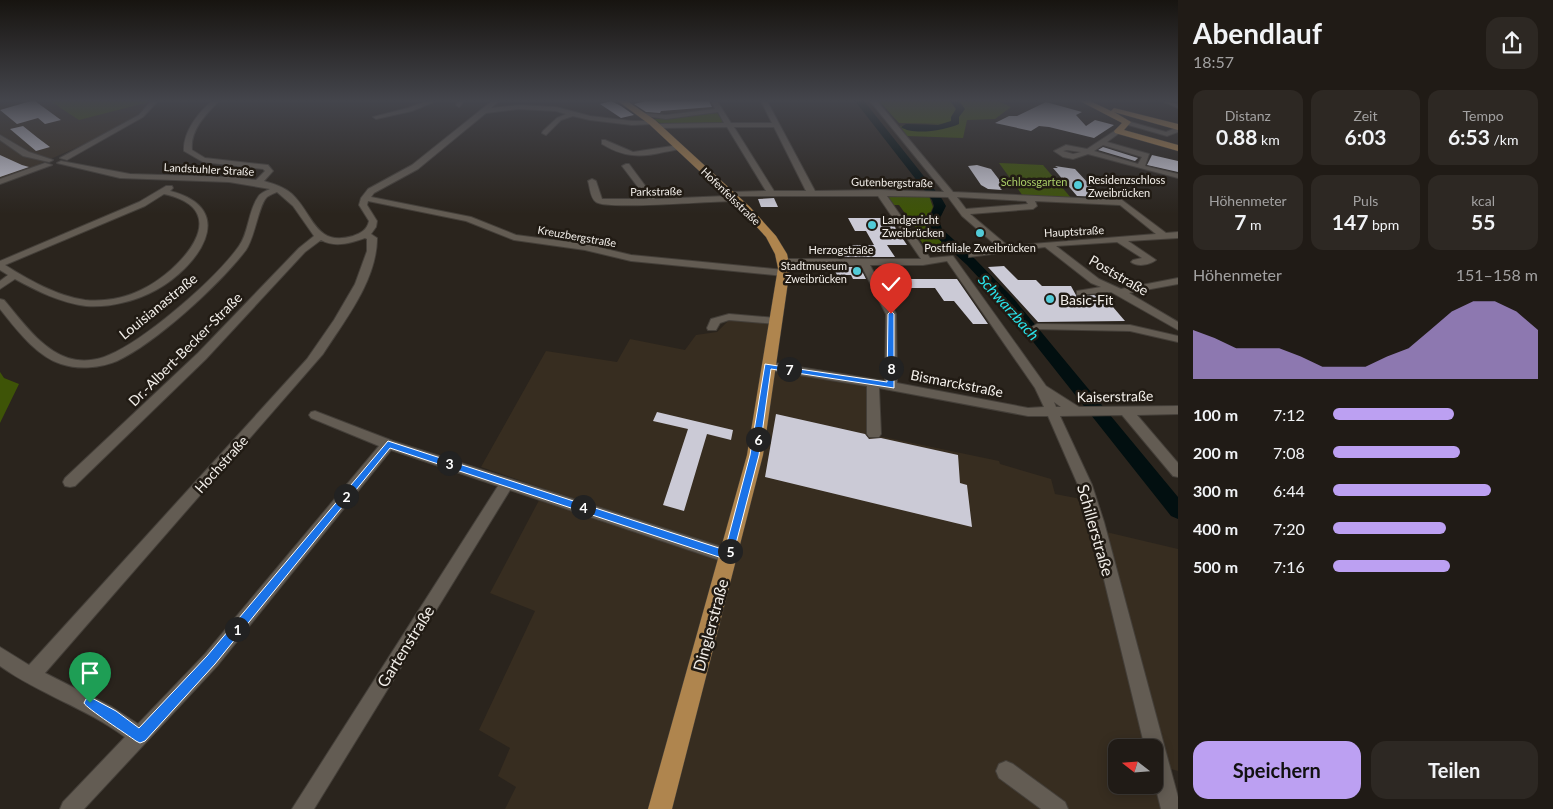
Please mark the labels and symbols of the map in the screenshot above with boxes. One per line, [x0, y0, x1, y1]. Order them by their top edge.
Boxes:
street label: Landstuhler Straße [163, 160, 255, 178]
street label: Hofenfelsstraße [699, 165, 763, 228]
place label: Residenzschloss Zweibrücken [1088, 173, 1166, 199]
street label: Gutenbergstraße [851, 175, 933, 189]
park label: Schlossgarten [1001, 175, 1067, 188]
marker: Residenzschloss Zweibrücken [1072, 179, 1084, 191]
street label: Parkstraße [630, 184, 682, 198]
place label: Landgericht Zweibrücken [882, 213, 944, 239]
marker: Landgericht Zweibrücken [866, 219, 878, 231]
street label: Kreuzbergstraße [537, 223, 618, 249]
street label: Hauptstraße [1044, 223, 1105, 239]
marker: Postfiliale Zweibrücken [974, 227, 986, 239]
place label: Postfiliale Zweibrücken [924, 241, 1036, 254]
street label: Herzogstraße [808, 243, 874, 256]
street label: Poststraße [1086, 251, 1152, 299]
place label: Stadtmuseum Zweibrücken [781, 259, 847, 285]
pin [870, 263, 912, 314]
marker: Stadtmuseum Zweibrücken [851, 265, 863, 277]
street label: Louisianastraße [116, 269, 200, 343]
water label: Schwarzbach [975, 270, 1043, 344]
street label: Dr.-Albert-Becker-Straße [125, 289, 245, 409]
place label: Basic-Fit [1060, 291, 1113, 308]
marker: Basic-Fit [1044, 293, 1056, 305]
pin: 7 [776, 356, 802, 382]
pin: 8 [878, 356, 904, 380]
street label: Bismarckstraße [909, 366, 1005, 400]
street label: Kaiserstraße [1077, 387, 1153, 405]
pin: 6 [746, 426, 770, 452]
street label: Hochstraße [191, 432, 251, 496]
pin: 3 [436, 450, 462, 476]
street label: Schillerstraße [1074, 482, 1118, 578]
pin: 2 [334, 484, 358, 508]
pin: 4 [570, 494, 596, 520]
pin: 5 [718, 538, 742, 564]
street label: Dinglerstraße [689, 577, 731, 673]
street label: Gartenstraße [372, 602, 438, 690]
pin: 1 [224, 616, 250, 642]
pin [69, 652, 111, 703]
north arrow [1108, 739, 1162, 794]

